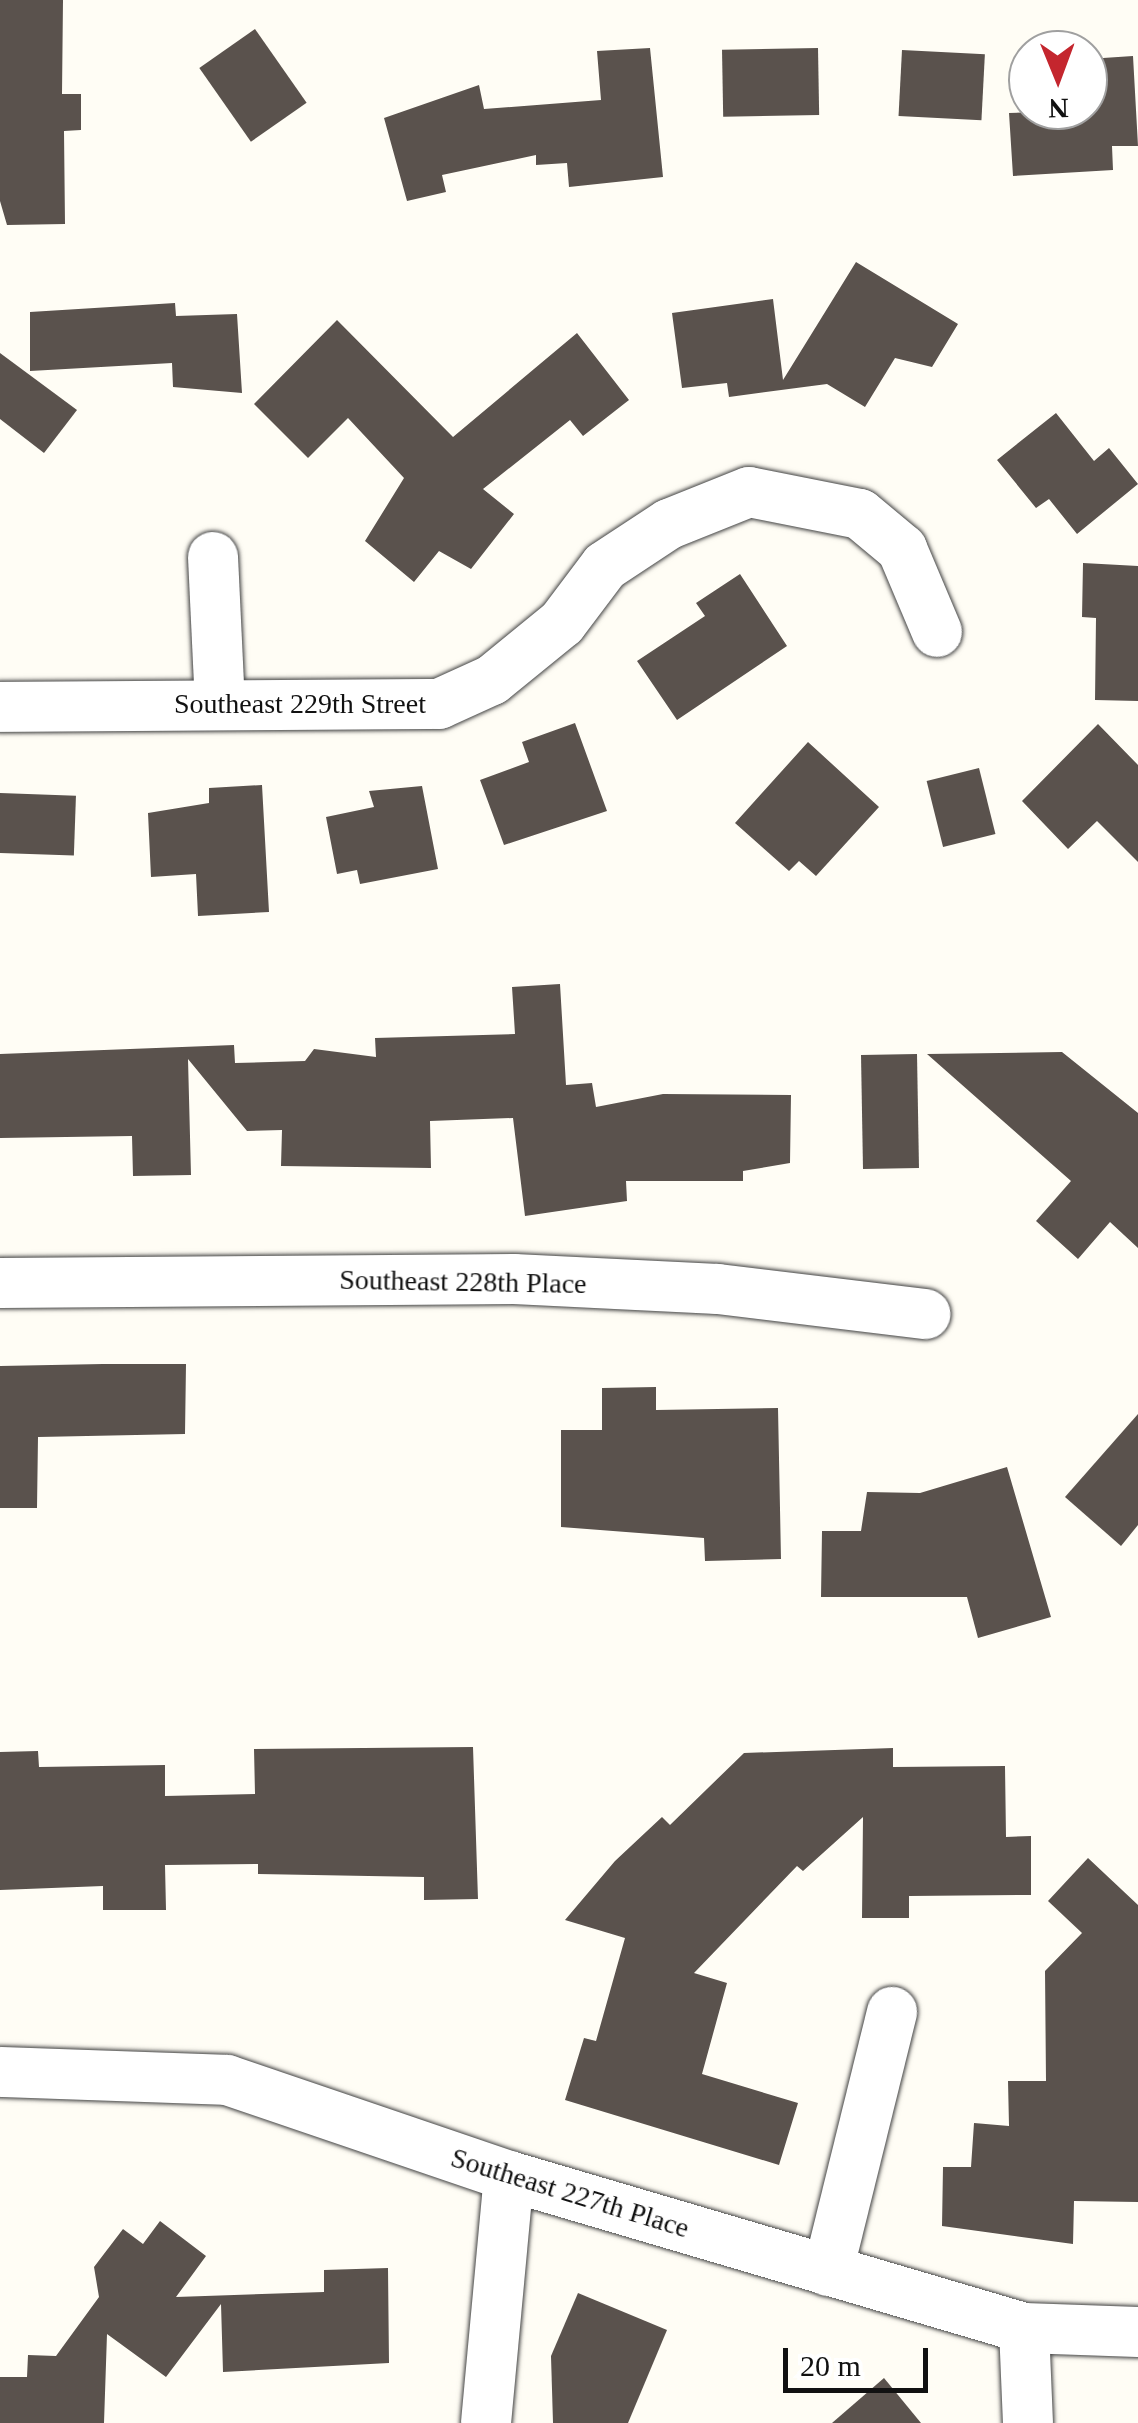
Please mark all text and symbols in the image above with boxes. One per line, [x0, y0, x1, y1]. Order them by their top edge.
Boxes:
north arrow [1008, 30, 1108, 130]
text: N [1048, 93, 1069, 124]
street label: Southeast 229th Street [174, 687, 426, 721]
street label: Southeast 228th Place [339, 1263, 587, 1301]
street label: Southeast 227th Place [447, 2141, 693, 2245]
scale bar [788, 2328, 933, 2390]
text: 20 m [800, 2349, 861, 2382]

